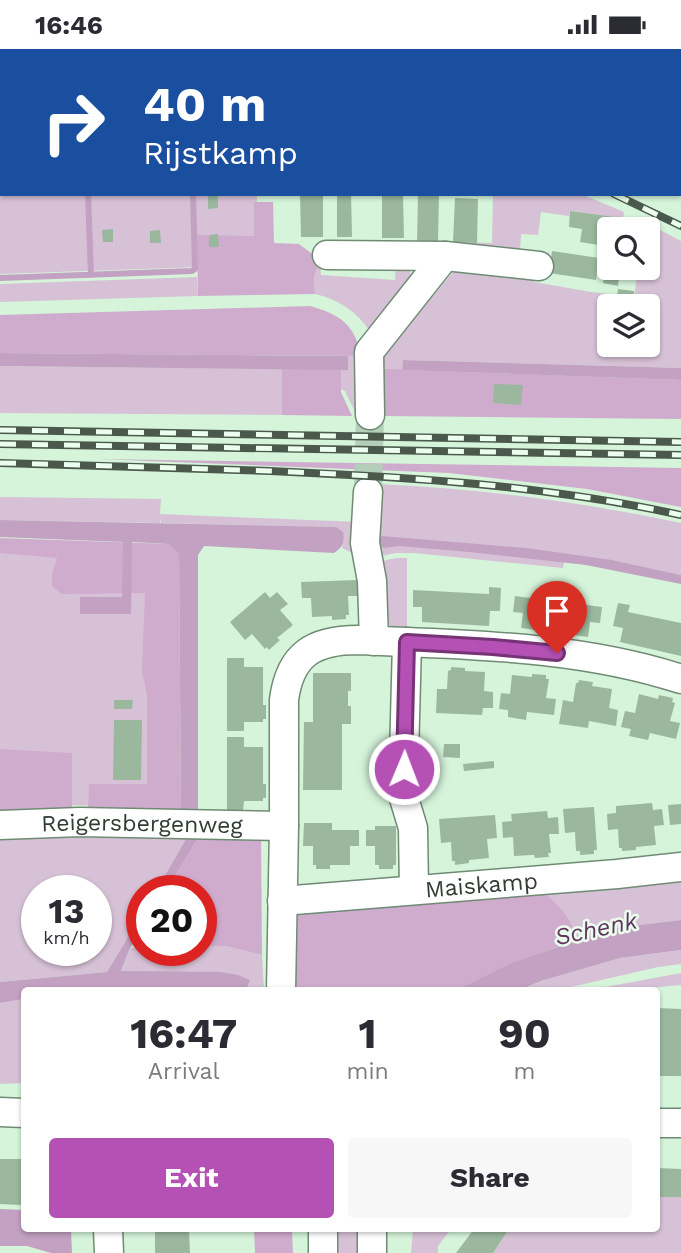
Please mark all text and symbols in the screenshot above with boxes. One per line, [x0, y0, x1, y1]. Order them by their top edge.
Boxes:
text: 16:46 [35, 10, 103, 40]
text: 40 m [143, 75, 266, 133]
icon: right [28, 77, 119, 168]
text: Rijstkamp [143, 134, 298, 172]
map controls [597, 217, 660, 357]
button: search [597, 217, 660, 280]
button: layers [597, 294, 660, 357]
pin [527, 581, 587, 653]
icon: arrive [538, 592, 576, 630]
position arrow [367, 732, 441, 806]
street label: Reigersbergenweg [41, 808, 244, 839]
street label: Maiskamp [424, 867, 539, 903]
speed limit sign: 20 [126, 875, 217, 966]
text: 13 [49, 890, 84, 932]
water label: Schenk [552, 906, 641, 951]
text: km/h [43, 927, 90, 948]
text: 16:47 [130, 1009, 237, 1058]
text: 1 [359, 1009, 377, 1058]
text: 90 [498, 1009, 551, 1058]
text: Arrival [148, 1058, 220, 1085]
text: min [347, 1058, 389, 1085]
text: m [513, 1058, 535, 1085]
button: Exit [49, 1138, 334, 1218]
button: Share [348, 1138, 632, 1218]

